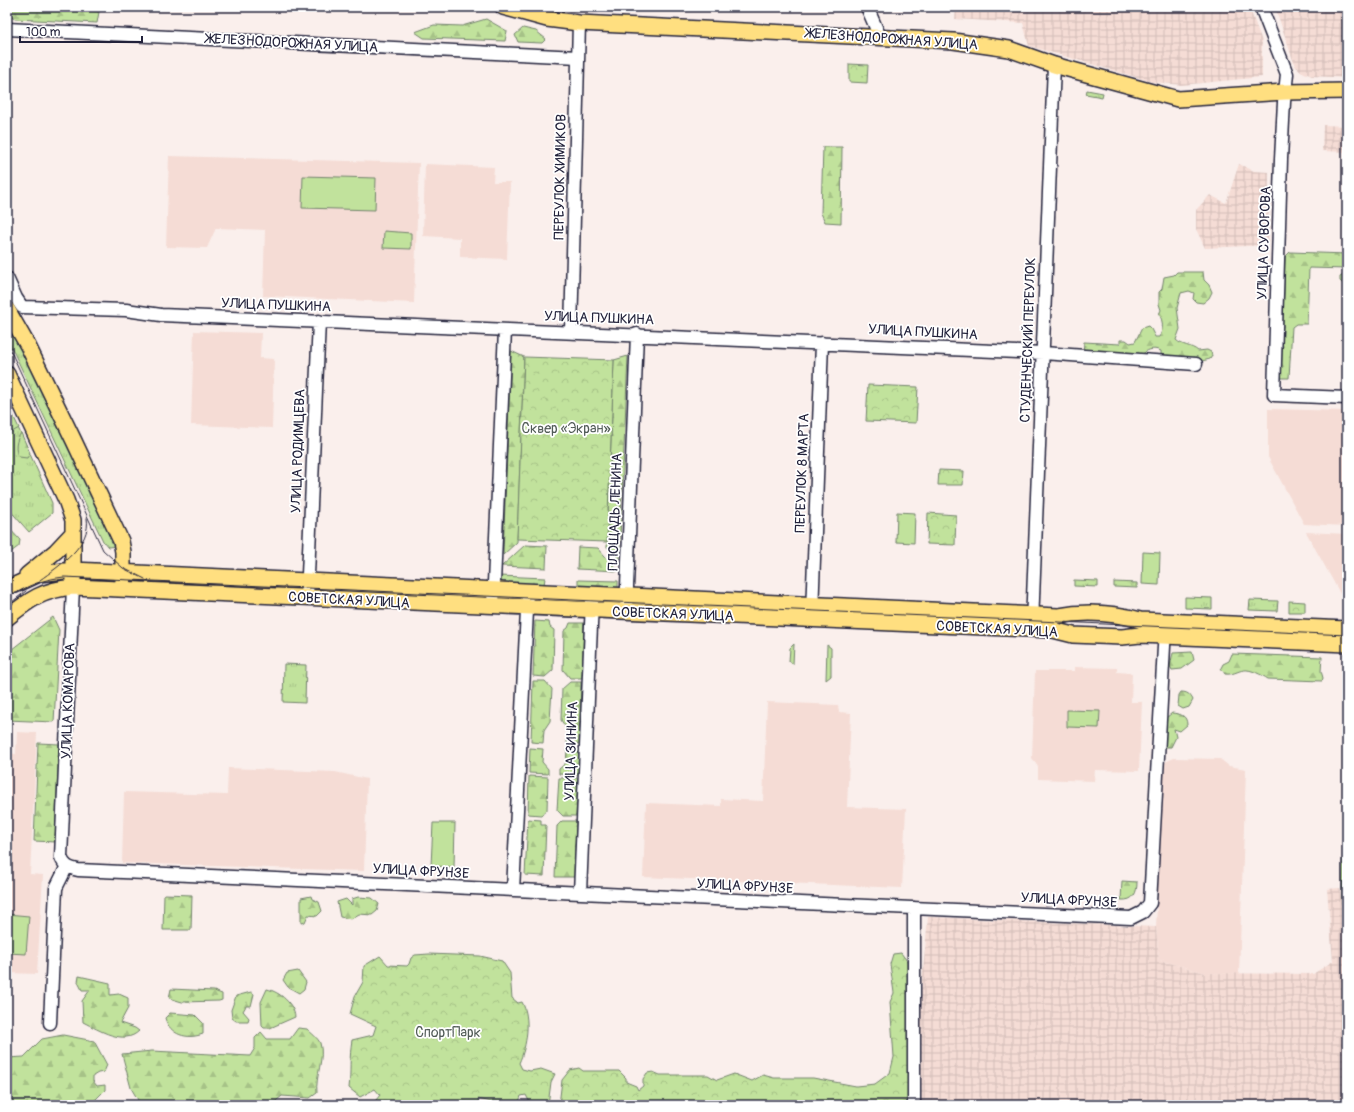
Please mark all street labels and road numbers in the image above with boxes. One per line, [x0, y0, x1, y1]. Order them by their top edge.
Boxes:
street label: ЖЕЛЕЗНОДОРОЖНАЯ УЛИЦА [803, 24, 979, 53]
street label: ЖЕЛЕЗНОДОРОЖНАЯ УЛИЦА [203, 30, 379, 56]
street label: ПЕРЕУЛОК ХИМИКОВ [550, 114, 570, 240]
street label: УЛИЦА СУВОРОВА [1254, 186, 1274, 300]
street label: СТУДЕНЧЕСКИЙ ПЕРЕУЛОК [1017, 257, 1039, 423]
street label: УЛИЦА ПУШКИНА [221, 295, 331, 315]
street label: УЛИЦА ПУШКИНА [544, 308, 654, 328]
street label: УЛИЦА ПУШКИНА [868, 321, 978, 343]
street label: УЛИЦА РОДИМЦЕВА [287, 389, 309, 513]
street label: ПЕРЕУЛОК 8 МАРТА [791, 413, 813, 533]
street label: ПЛОЩАДЬ ЛЕНИНА [604, 453, 626, 571]
street label: СОВЕТСКАЯ УЛИЦА [288, 588, 410, 612]
street label: СОВЕТСКАЯ УЛИЦА [612, 603, 734, 625]
street label: СОВЕТСКАЯ УЛИЦА [936, 617, 1058, 641]
street label: УЛИЦА КОМАРОВА [57, 643, 79, 759]
street label: УЛИЦА ЗИНИНА [561, 701, 581, 801]
street label: УЛИЦА ФРУНЗЕ [372, 860, 470, 882]
street label: УЛИЦА ФРУНЗЕ [696, 875, 794, 897]
street label: УЛИЦА ФРУНЗЕ [1020, 889, 1118, 911]

